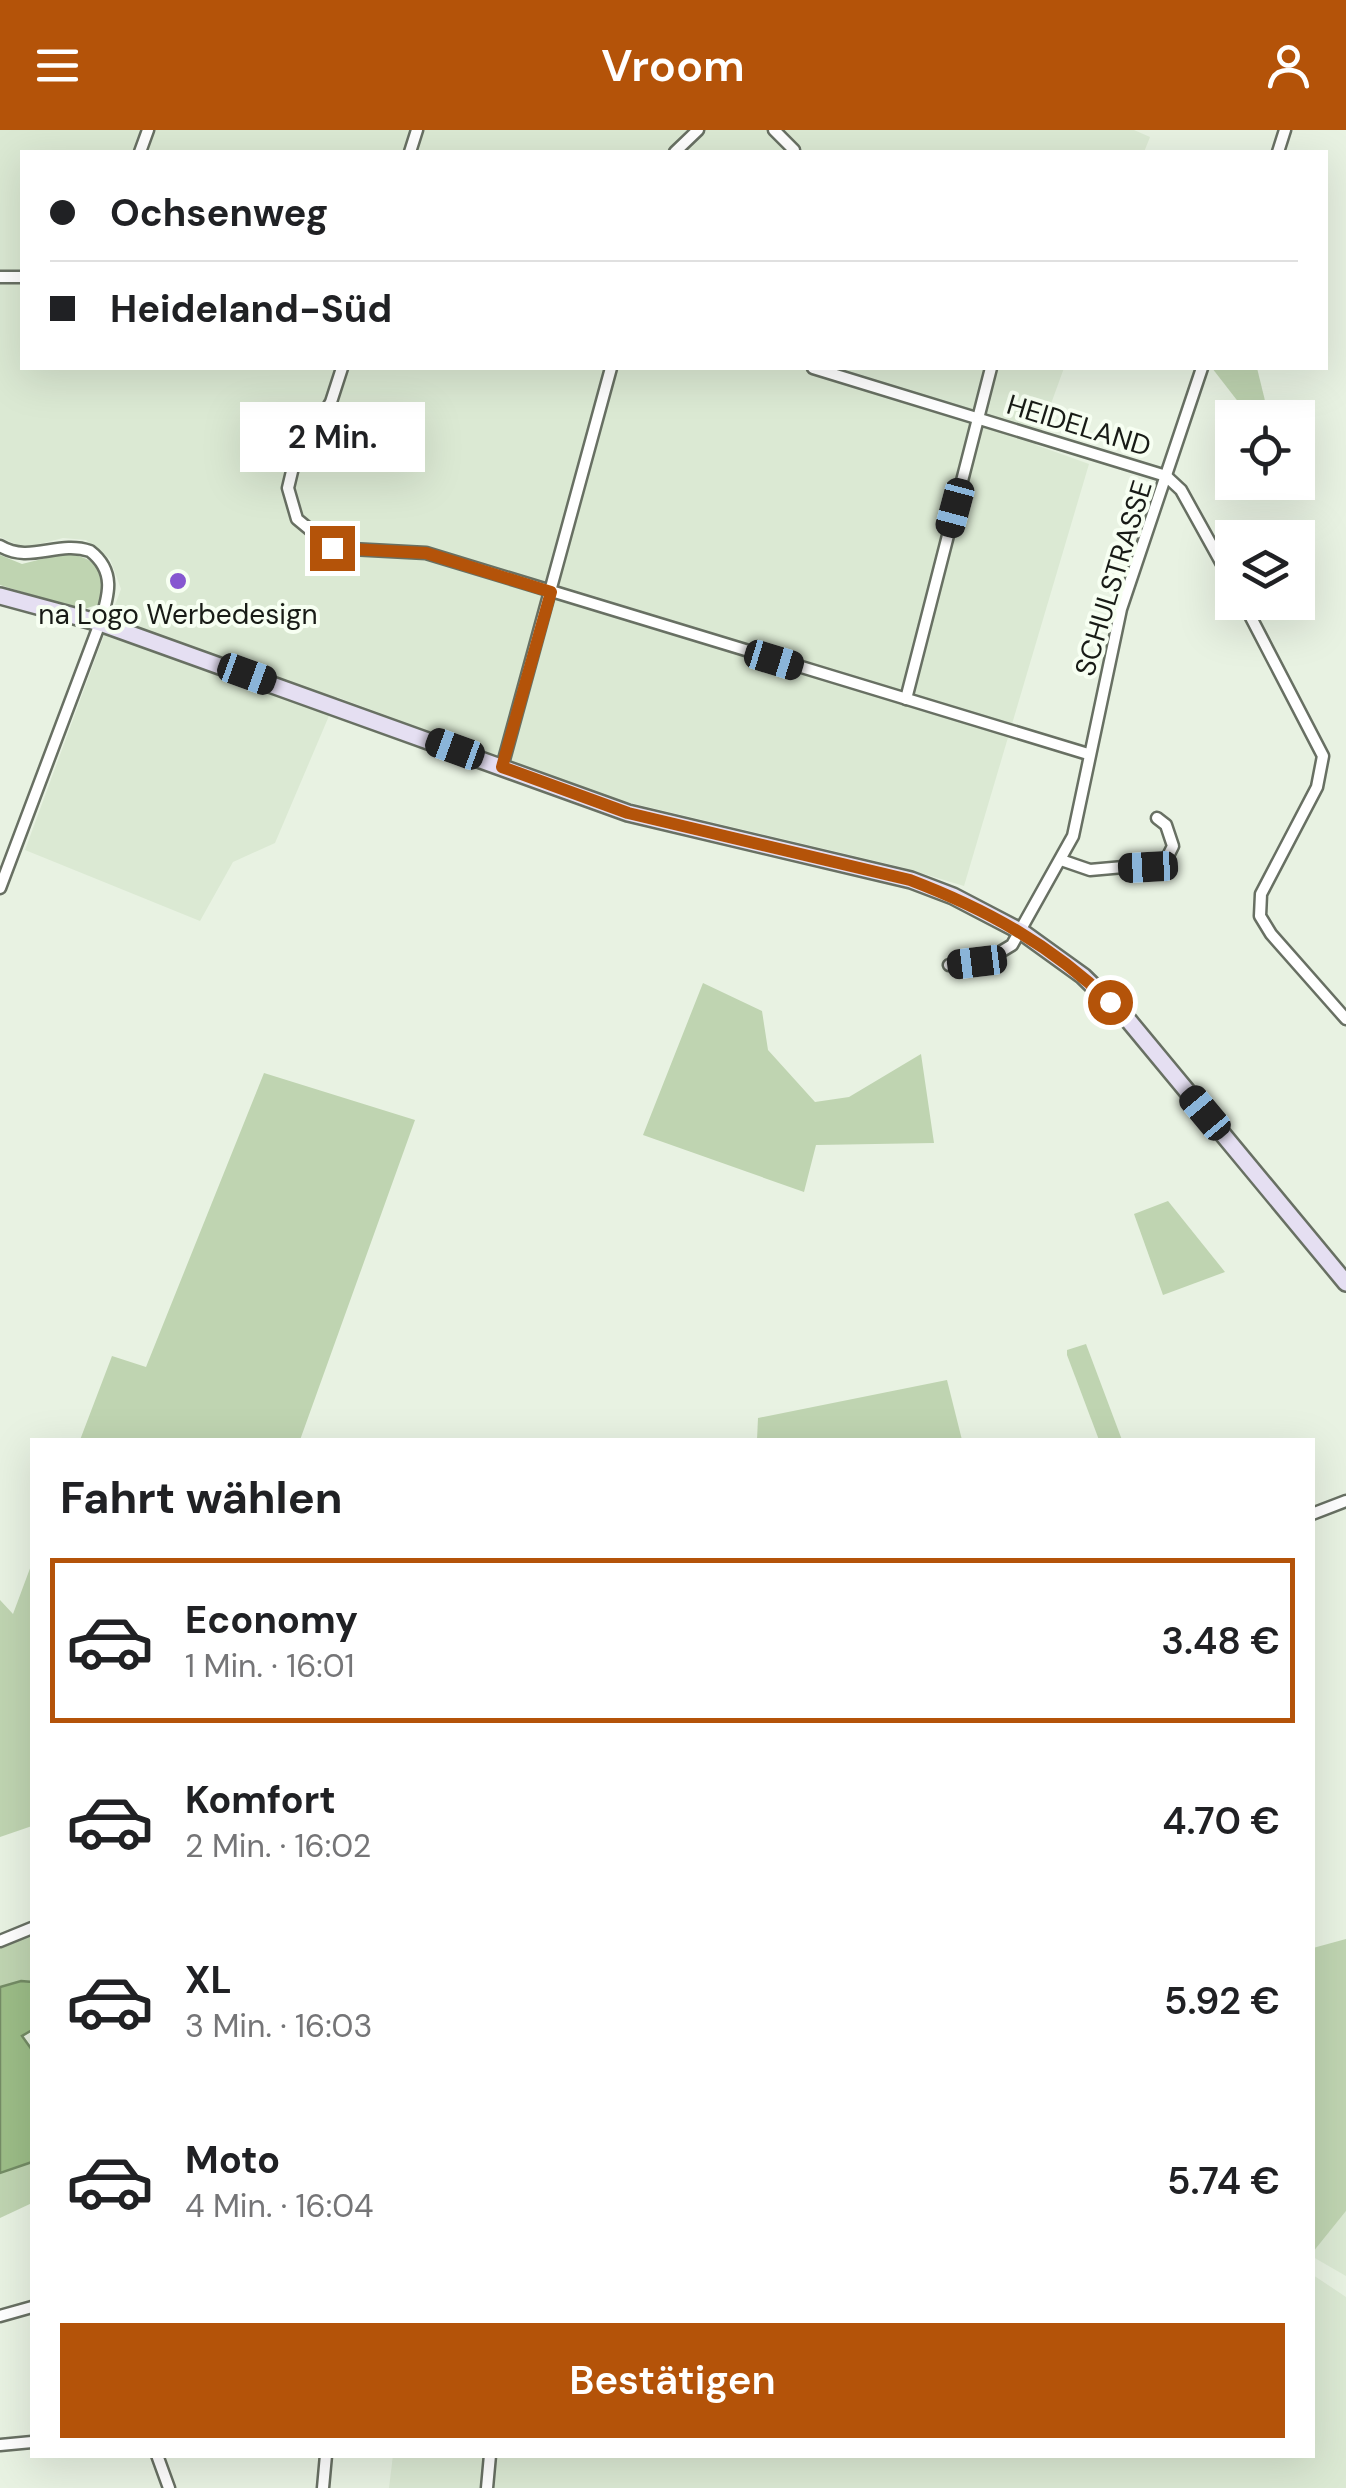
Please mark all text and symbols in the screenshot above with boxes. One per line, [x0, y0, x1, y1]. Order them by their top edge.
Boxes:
text: Vroom [601, 36, 745, 95]
icon: menu [30, 38, 85, 93]
icon: person [1261, 38, 1316, 93]
text: Ochsenweg [110, 188, 328, 238]
text: Heideland-Süd [110, 284, 392, 334]
street label: HEIDELAND [1002, 386, 1155, 465]
map controls [1215, 400, 1315, 620]
button: locate [1215, 400, 1315, 500]
callout: 2 Min. [240, 403, 424, 473]
text: 2 Min. [288, 416, 377, 458]
car [933, 475, 977, 541]
street label: SCHULSTRASSE [1066, 476, 1161, 680]
button: layers [1215, 520, 1315, 620]
route end [310, 526, 355, 571]
marker: na Logo Werbedesign [167, 570, 189, 592]
place label: na Logo Werbedesign [38, 596, 318, 633]
car [741, 637, 807, 683]
car [214, 650, 280, 698]
car [422, 725, 488, 773]
car [1117, 850, 1179, 884]
car [945, 943, 1009, 981]
route start [1088, 980, 1133, 1025]
car [1174, 1080, 1236, 1146]
text: Fahrt wählen [60, 1468, 342, 1527]
text: Economy [185, 1595, 358, 1645]
icon: car [65, 1596, 155, 1686]
text: 3.48 € [1161, 1616, 1280, 1666]
text: 1 Min. · 16:01 [185, 1645, 355, 1687]
text: Komfort [185, 1775, 336, 1825]
icon: car [65, 1776, 155, 1866]
text: 4.70 € [1162, 1796, 1280, 1846]
text: 2 Min. · 16:02 [185, 1825, 371, 1867]
text: XL [185, 1955, 232, 2005]
icon: car [65, 1956, 155, 2046]
text: 5.92 € [1164, 1976, 1280, 2026]
text: 3 Min. · 16:03 [185, 2005, 372, 2047]
text: Moto [185, 2135, 280, 2185]
icon: car [65, 2136, 155, 2226]
text: 5.74 € [1167, 2156, 1280, 2206]
text: 4 Min. · 16:04 [185, 2185, 373, 2227]
button: Bestätigen [60, 2323, 1285, 2438]

